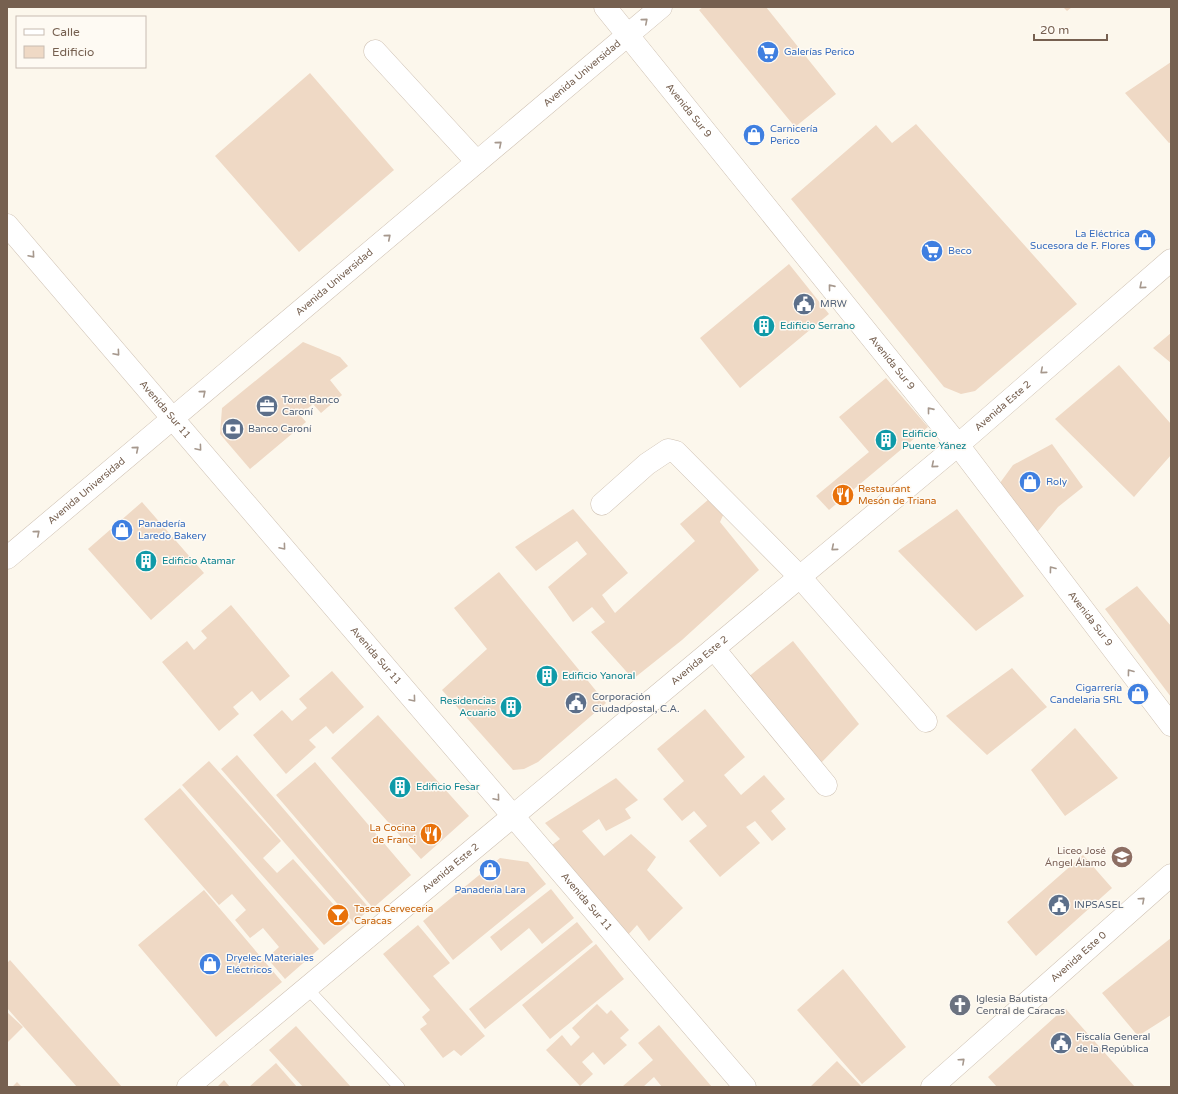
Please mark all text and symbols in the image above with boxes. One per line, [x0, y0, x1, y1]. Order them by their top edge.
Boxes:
legend [16, 16, 146, 68]
scale bar [1034, 16, 1107, 42]
one-way arrow [640, 19, 647, 26]
text: 20 m [1040, 23, 1069, 37]
text: Calle [52, 25, 80, 39]
street label: Avenida Universidad [541, 37, 623, 109]
supermarket icon: Galerías Perico [755, 39, 781, 65]
text: Edificio [52, 45, 94, 59]
place label: Galerías Perico [784, 46, 855, 58]
street label: Avenida Sur 9 [663, 81, 714, 140]
shop icon: Carnicería Perico [741, 122, 767, 148]
place label: Carnicería Perico [770, 123, 818, 147]
one-way arrow [494, 142, 501, 149]
shop icon: La Eléctrica Sucesora de F. Flores [1132, 227, 1158, 253]
place label: La Eléctrica Sucesora de F. Flores [1030, 228, 1130, 252]
one-way arrow [384, 234, 391, 241]
supermarket icon: Beco [919, 238, 945, 264]
place label: Beco [948, 245, 972, 257]
street label: Avenida Universidad [293, 246, 375, 318]
one-way arrow [28, 250, 35, 257]
one-way arrow [1139, 281, 1146, 288]
one-way arrow [828, 285, 835, 292]
public building icon: MRW [791, 291, 817, 317]
place label: MRW [820, 298, 847, 310]
building icon: Edificio Serrano [751, 313, 777, 339]
place label: Edificio Serrano [780, 320, 855, 332]
street label: Avenida Sur 9 [866, 333, 917, 392]
one-way arrow [113, 348, 120, 356]
one-way arrow [1041, 366, 1048, 373]
street label: Avenida Sur 11 [137, 378, 193, 441]
street label: Avenida Este 2 [972, 378, 1033, 434]
one-way arrow [199, 390, 206, 397]
office icon: Torre Banco Caroní [254, 393, 280, 419]
place label: Torre Banco Caroní [282, 394, 339, 418]
one-way arrow [927, 408, 934, 415]
bank icon: Banco Caroní [220, 416, 246, 442]
place label: Banco Caroní [248, 423, 312, 435]
building icon: Edificio Puente Yánez [873, 427, 899, 453]
place label: Edificio Puente Yánez [902, 428, 966, 452]
one-way arrow [194, 443, 201, 450]
one-way arrow [132, 447, 139, 454]
street label: Avenida Universidad [45, 455, 128, 527]
one-way arrow [932, 460, 939, 467]
shop icon: Roly [1017, 469, 1043, 495]
place label: Roly [1046, 476, 1068, 488]
restaurant icon: Restaurant Mesón de Triana [830, 482, 856, 508]
place label: Restaurant Mesón de Triana [858, 483, 936, 507]
shop icon: Panadería Laredo Bakery [109, 517, 135, 543]
place label: Panadería Laredo Bakery [138, 518, 207, 542]
one-way arrow [32, 531, 39, 538]
one-way arrow [279, 542, 286, 549]
one-way arrow [832, 543, 839, 550]
building icon: Edificio Atamar [133, 548, 159, 574]
place label: Edificio Atamar [162, 555, 235, 567]
one-way arrow [1049, 566, 1056, 573]
street label: Avenida Sur 9 [1065, 589, 1115, 649]
street label: Avenida Sur 11 [348, 624, 404, 687]
street label: Avenida Este 2 [669, 633, 730, 688]
building icon: Edificio Yanoral [534, 663, 560, 689]
place label: Edificio Yanoral [562, 670, 635, 682]
one-way arrow [1128, 670, 1135, 677]
shop icon: Cigarrería Candelaria SRL [1125, 681, 1151, 707]
place label: Cigarrería Candelaria SRL [1050, 682, 1122, 706]
public building icon: Corporación Ciudadpostal, C.A. [563, 690, 589, 716]
place label: Corporación Ciudadpostal, C.A. [592, 691, 680, 715]
one-way arrow [408, 694, 415, 702]
building icon: Residencias Acuario [498, 694, 524, 720]
place label: Residencias Acuario [440, 695, 496, 719]
building icon: Edificio Fesar [387, 774, 413, 800]
place label: Edificio Fesar [416, 781, 480, 793]
one-way arrow [492, 793, 499, 800]
restaurant icon: La Cocina de Franci [418, 821, 444, 847]
place label: La Cocina de Franci [370, 822, 416, 846]
street label: Avenida Este 2 [420, 841, 482, 895]
school or university icon: Liceo José Ángel Álamo [1109, 844, 1135, 870]
place label: Liceo José Ángel Álamo [1045, 845, 1106, 869]
shop icon: Panadería Lara [477, 857, 503, 883]
street label: Avenida Sur 11 [558, 870, 615, 933]
place label: Panadería Lara [454, 884, 526, 896]
public building icon: INPSASEL [1046, 892, 1072, 918]
one-way arrow [1138, 898, 1145, 905]
place label: INPSASEL [1074, 899, 1124, 911]
bar icon: Tasca Cerveceria Caracas [325, 902, 351, 928]
place label: Tasca Cerveceria Caracas [354, 903, 433, 927]
street label: Avenida Este 0 [1048, 929, 1109, 985]
shop icon: Dryelec Materiales Eléctricos [197, 951, 223, 977]
place label: Dryelec Materiales Eléctricos [226, 952, 314, 976]
church icon: Iglesia Bautista Central de Caracas [947, 992, 973, 1018]
place label: Iglesia Bautista Central de Caracas [976, 993, 1065, 1017]
public building icon: Fiscalía General de la República [1048, 1030, 1074, 1056]
place label: Fiscalía General de la República [1076, 1031, 1150, 1055]
one-way arrow [957, 1059, 964, 1066]

